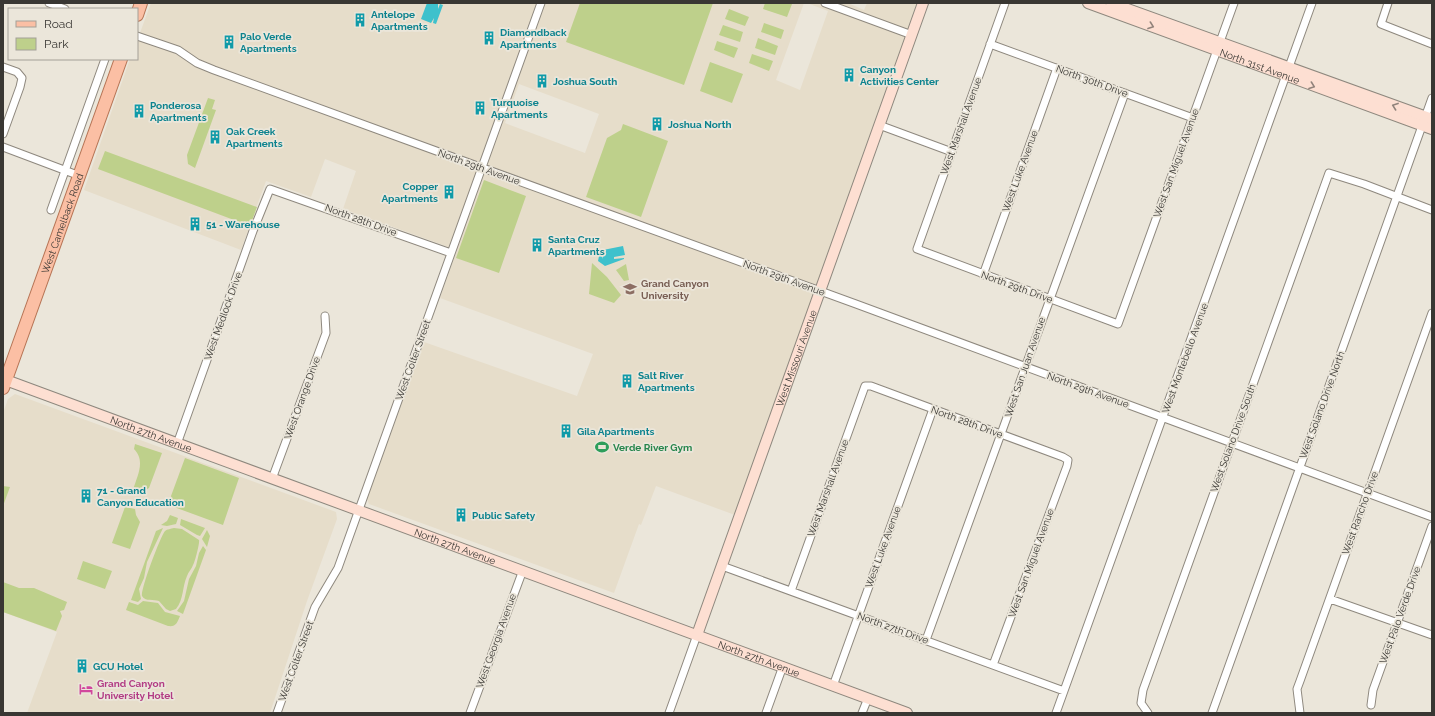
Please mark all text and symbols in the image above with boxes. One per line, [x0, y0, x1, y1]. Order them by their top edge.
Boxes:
legend [8, 8, 138, 60]
place label: Antelope Apartments [371, 9, 428, 32]
building icon: Antelope Apartments [352, 12, 368, 28]
text: Road [44, 17, 73, 31]
one-way arrow [1147, 22, 1154, 30]
place label: Diamondback Apartments [500, 27, 567, 50]
building icon: Diamondback Apartments [481, 30, 497, 46]
place label: Palo Verde Apartments [240, 31, 297, 54]
building icon: Palo Verde Apartments [221, 34, 237, 50]
text: Park [44, 37, 69, 51]
street label: North 31st Avenue [1218, 46, 1301, 86]
street label: North 30th Drive [1054, 63, 1130, 99]
place label: Canyon Activities Center [860, 64, 939, 87]
building icon: Canyon Activities Center [841, 67, 857, 83]
building icon: Joshua South [534, 73, 550, 89]
place label: Joshua South [553, 76, 617, 87]
street label: West Marshall Avenue [938, 76, 984, 176]
one-way arrow [1309, 81, 1316, 89]
place label: Turquoise Apartments [491, 97, 548, 120]
place label: Ponderosa Apartments [150, 100, 207, 123]
building icon: Turquoise Apartments [472, 100, 488, 116]
one-way arrow [1392, 102, 1399, 110]
building icon: Ponderosa Apartments [131, 103, 147, 119]
street label: West San Miguel Avenue [1151, 107, 1201, 219]
building icon: Joshua North [649, 116, 665, 132]
place label: Joshua North [668, 119, 732, 130]
place label: Oak Creek Apartments [226, 126, 283, 149]
street label: West Luke Avenue [1000, 128, 1040, 213]
building icon: Oak Creek Apartments [207, 129, 223, 145]
street label: North 29th Avenue [437, 147, 522, 187]
street label: West Camelback Road [39, 172, 85, 275]
place label: Copper Apartments [381, 181, 438, 204]
building icon: Copper Apartments [441, 184, 457, 200]
street label: North 28th Drive [324, 202, 398, 238]
building icon: 51 - Warehouse [187, 216, 203, 232]
place label: 51 - Warehouse [206, 219, 280, 230]
place label: Santa Cruz Apartments [548, 234, 605, 257]
building icon: Santa Cruz Apartments [529, 237, 545, 253]
street label: North 29th Avenue [742, 258, 827, 298]
street label: North 29th Drive [980, 269, 1054, 305]
street label: West Medlock Drive [202, 270, 244, 362]
place label: Grand Canyon University [641, 278, 709, 301]
school or university icon: Grand Canyon University [622, 281, 638, 297]
street label: West Montebello Avenue [1160, 301, 1210, 415]
street label: West Missouri Avenue [774, 308, 818, 408]
street label: West San Juan Avenue [1003, 315, 1047, 419]
street label: West Colter Street [393, 318, 433, 402]
street label: West Solano Drive North [1297, 350, 1347, 460]
street label: West Orange Drive [282, 355, 322, 441]
place label: Salt River Apartments [638, 370, 695, 393]
street label: North 29th Avenue [1046, 370, 1131, 410]
building icon: Salt River Apartments [619, 373, 635, 389]
street label: West Solano Drive South [1208, 382, 1258, 494]
street label: North 28th Drive [930, 404, 1004, 440]
street label: North 27th Avenue [109, 414, 194, 454]
building icon: Gila Apartments [558, 423, 574, 439]
place label: Gila Apartments [577, 426, 654, 437]
street label: West Marshall Avenue [805, 438, 851, 538]
sports icon: Verde River Gym [594, 439, 610, 455]
place label: Verde River Gym [613, 442, 692, 453]
street label: West Rancho Drive [1340, 470, 1380, 556]
place label: 71 - Grand Canyon Education [97, 485, 184, 508]
building icon: 71 - Grand Canyon Education [78, 488, 94, 504]
street label: West Luke Avenue [863, 504, 903, 589]
building icon: Public Safety [453, 507, 469, 523]
street label: West San Miguel Avenue [1006, 507, 1056, 619]
place label: Public Safety [472, 510, 536, 521]
street label: North 27th Avenue [413, 526, 498, 566]
street label: West Palo Verde Drive [1377, 565, 1423, 665]
street label: West Georgia Avenue [474, 592, 518, 690]
street label: North 27th Drive [856, 610, 930, 646]
street label: West Colter Street [276, 619, 316, 703]
street label: North 27th Avenue [717, 638, 801, 678]
building icon: GCU Hotel [74, 658, 90, 674]
place label: GCU Hotel [93, 661, 144, 672]
place label: Grand Canyon University Hotel [97, 678, 174, 701]
hotel icon: Grand Canyon University Hotel [78, 681, 94, 697]

